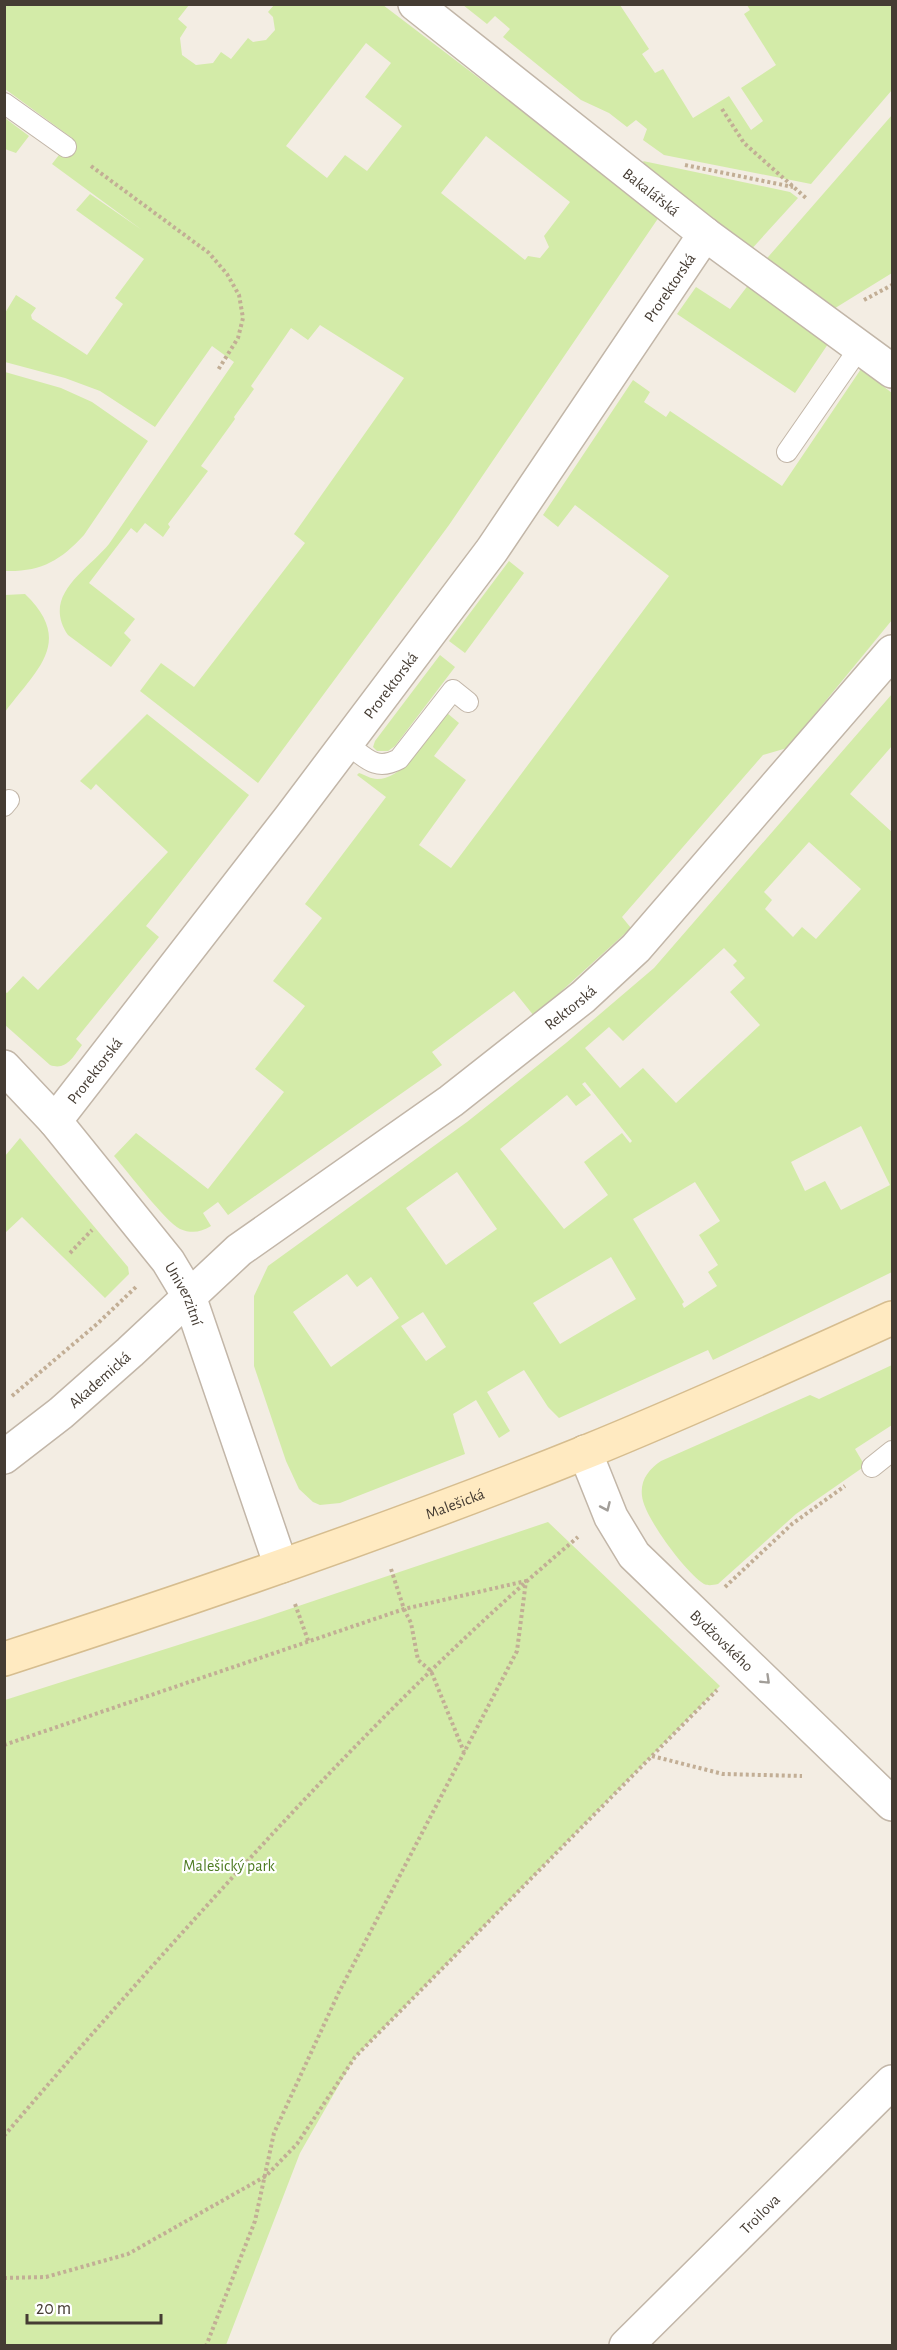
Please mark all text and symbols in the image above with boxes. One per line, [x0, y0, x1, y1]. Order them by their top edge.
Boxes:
street label: Bakalářská [620, 165, 682, 220]
street label: Prorektorská [641, 251, 699, 325]
street label: Prorektorská [361, 649, 421, 722]
street label: Rektorská [542, 982, 599, 1033]
street label: Prorektorská [65, 1035, 126, 1107]
street label: Univerzitní [162, 1260, 205, 1328]
street label: Akademická [66, 1349, 134, 1411]
street label: Malešická [424, 1486, 487, 1522]
one-way arrow [599, 1500, 611, 1511]
street label: Bydžovského [687, 1607, 756, 1675]
one-way arrow [758, 1672, 769, 1683]
park label: Malešický park [183, 1858, 276, 1875]
street label: Troilova [737, 2191, 783, 2237]
scale bar [27, 2287, 160, 2325]
text: 20 m [36, 2300, 71, 2318]

